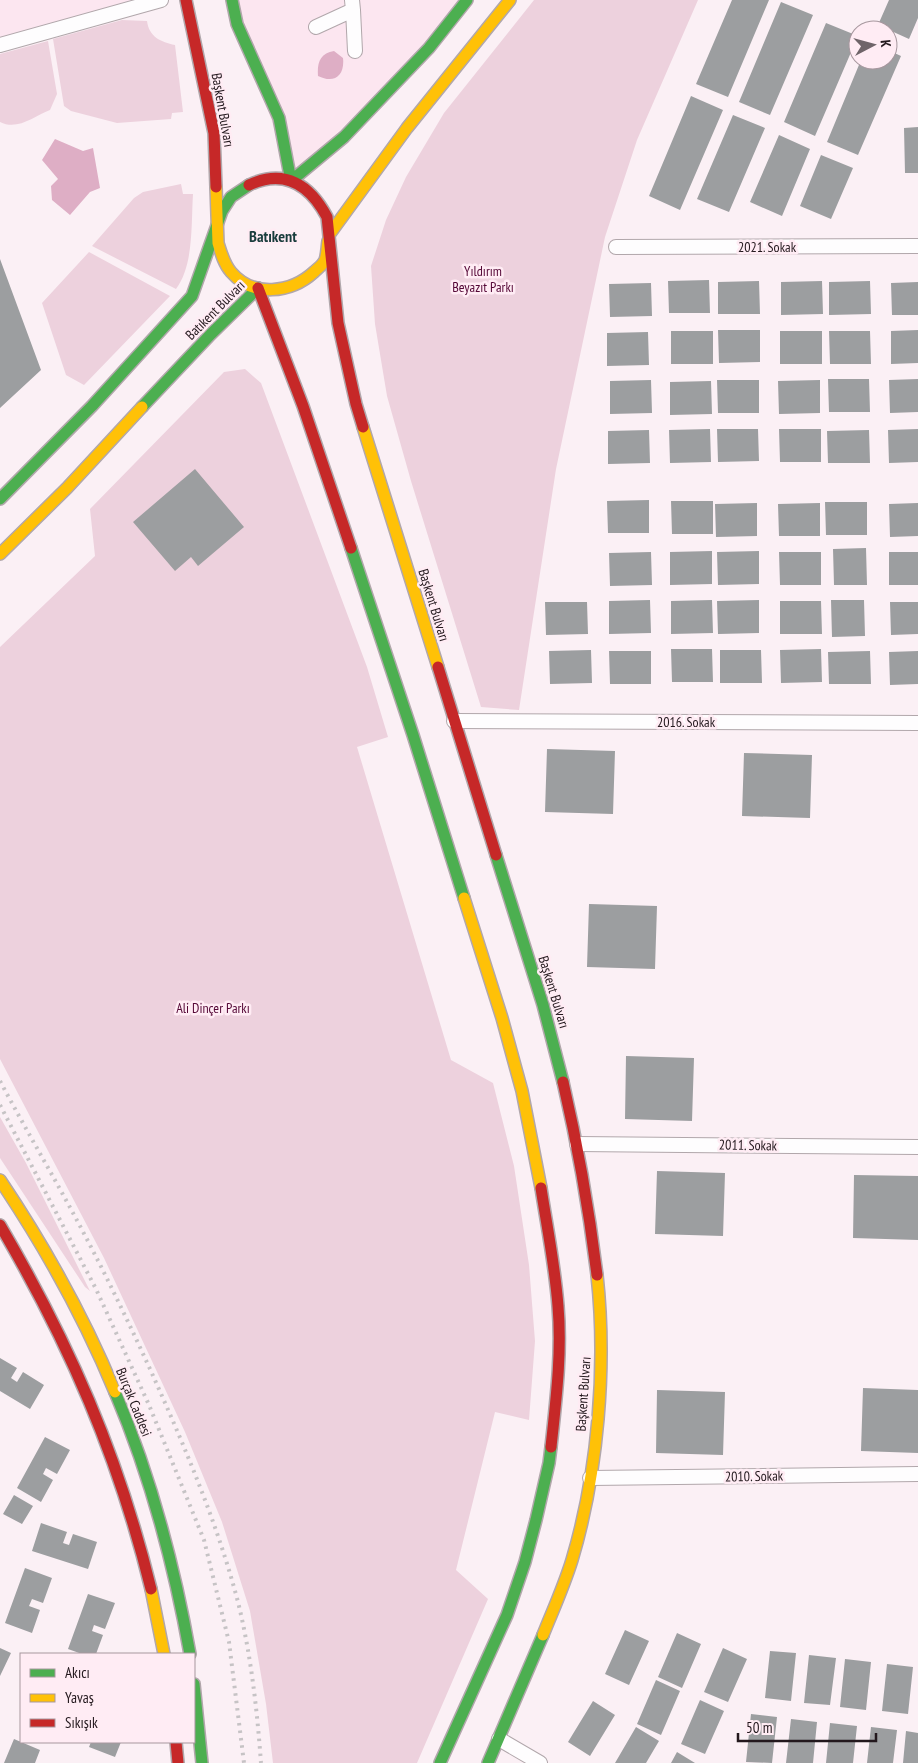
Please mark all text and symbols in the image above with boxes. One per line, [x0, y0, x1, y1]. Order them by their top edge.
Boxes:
north arrow [848, 20, 898, 70]
text: K [877, 39, 895, 49]
street label: Başkent Bulvarı [208, 72, 238, 148]
district label: Batıkent [249, 226, 297, 246]
street label: 2021. Sokak [738, 238, 797, 256]
park label: Yıldırım Beyazıt Parkı [452, 262, 514, 296]
street label: Batıkent Bulvarı [181, 276, 249, 344]
street label: Başkent Bulvarı [414, 567, 454, 643]
street label: 2016. Sokak [657, 713, 716, 731]
street label: Başkent Bulvarı [534, 954, 574, 1030]
park label: Ali Dinçer Parkı [176, 999, 250, 1017]
street label: 2011. Sokak [719, 1135, 778, 1155]
street label: Başkent Bulvarı [571, 1356, 595, 1432]
street label: Burçak Caddesi [112, 1365, 156, 1439]
street label: 2010. Sokak [725, 1466, 784, 1486]
legend [20, 1653, 195, 1743]
text: Akıcı [65, 1663, 90, 1682]
text: Yavaş [65, 1688, 94, 1707]
scale bar [738, 1710, 876, 1742]
text: Sıkışık [65, 1713, 98, 1732]
text: 50 m [746, 1718, 772, 1737]

